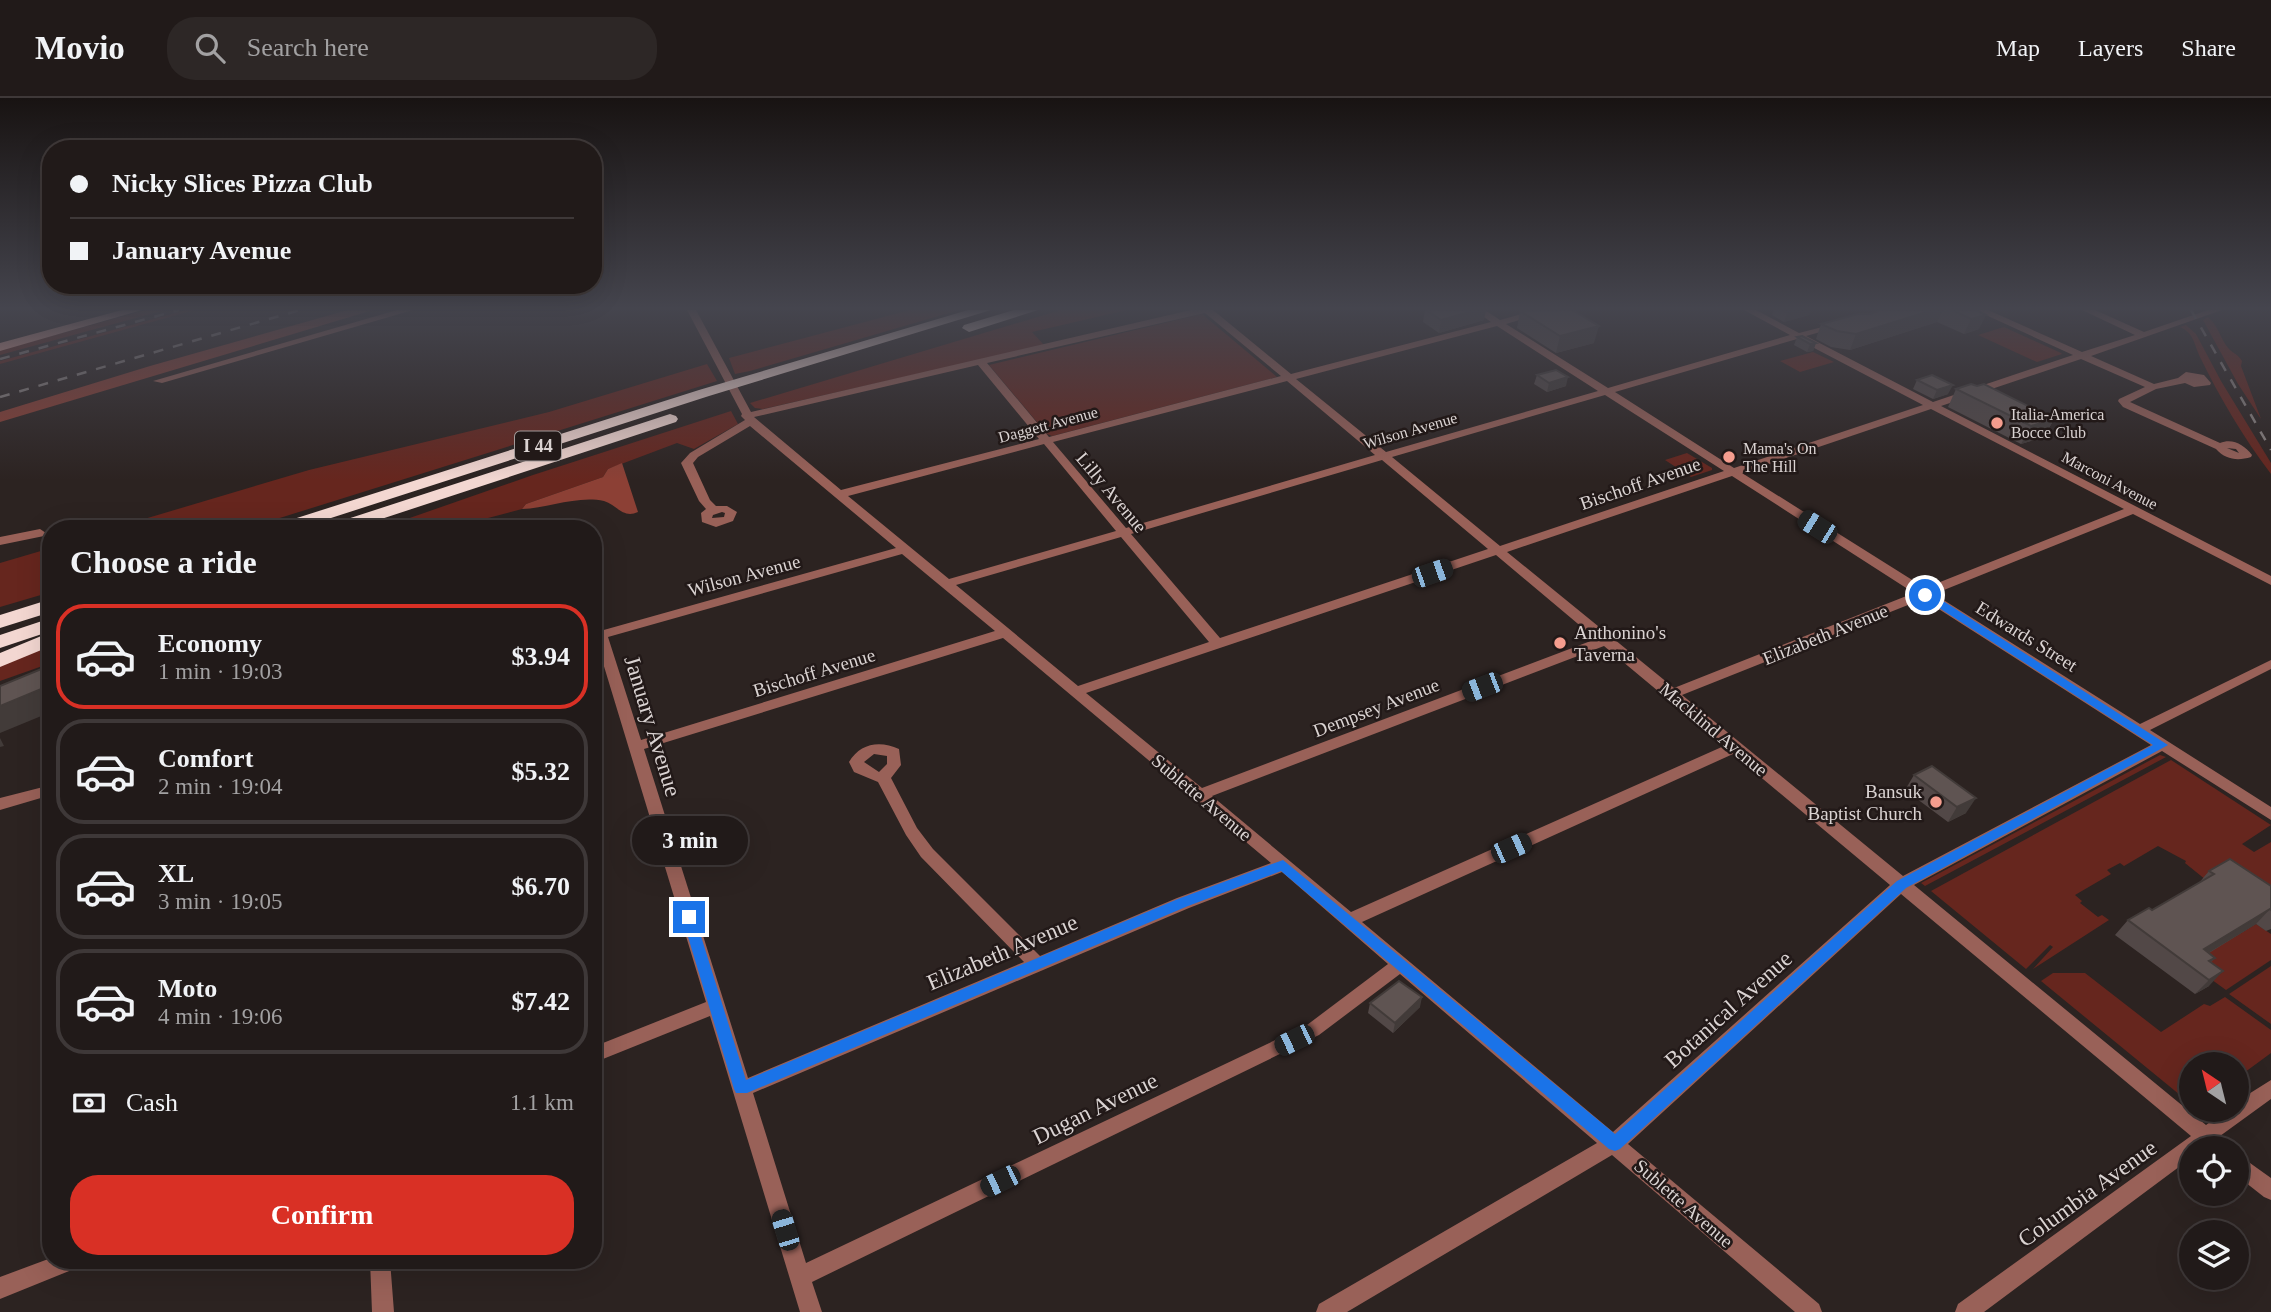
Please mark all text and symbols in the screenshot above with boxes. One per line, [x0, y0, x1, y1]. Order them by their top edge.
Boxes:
search box [167, 17, 657, 80]
icon: search [191, 29, 229, 67]
text: Movio [35, 30, 125, 66]
text: Search here [247, 33, 369, 62]
text: Map [1996, 35, 2040, 61]
text: Layers [2078, 35, 2143, 61]
text: Share [2181, 35, 2236, 61]
text: Nicky Slices Pizza Club [112, 169, 373, 198]
text: January Avenue [112, 236, 291, 265]
street label: Daggett Avenue [997, 403, 1100, 447]
place label: Italia-America Bocce Club [2011, 406, 2104, 441]
street label: Wilson Avenue [1361, 409, 1459, 452]
marker: Italia-America Bocce Club [1989, 415, 2005, 431]
road number: I 44 [515, 432, 561, 460]
place label: Mama's On The Hill [1743, 440, 1817, 475]
street label: Lilly Avenue [1072, 448, 1151, 537]
street label: Marconi Avenue [2059, 448, 2161, 513]
marker: Mama's On The Hill [1721, 449, 1737, 465]
street label: Bischoff Avenue [1577, 453, 1703, 514]
car [1794, 507, 1841, 547]
text: Choose a ride [70, 544, 257, 580]
street label: Wilson Avenue [686, 550, 803, 601]
car [1409, 556, 1456, 590]
route start [1909, 579, 1941, 611]
street label: Edwards Street [1972, 597, 2082, 676]
street label: Elizabeth Avenue [1760, 600, 1891, 669]
place label: Anthonino's Taverna [1574, 622, 1666, 665]
icon: car [74, 625, 137, 688]
text: Economy [158, 629, 262, 658]
marker: Anthonino's Taverna [1552, 635, 1568, 651]
text: $3.94 [512, 642, 570, 671]
street label: Bischoff Avenue [751, 644, 878, 701]
street label: January Avenue [619, 653, 686, 800]
text: 1 min · 19:03 [158, 659, 283, 684]
car [1459, 670, 1506, 704]
street label: Dempsey Avenue [1310, 674, 1442, 741]
street label: Macklind Avenue [1656, 678, 1772, 781]
icon: car [74, 740, 137, 803]
text: Comfort [158, 744, 253, 773]
street label: Sublette Avenue [1148, 750, 1256, 845]
text: $5.32 [512, 757, 570, 786]
text: 2 min · 19:04 [158, 774, 283, 799]
place label: Bansuk Baptist Church [1807, 781, 1923, 824]
marker: Bansuk Baptist Church [1928, 794, 1944, 810]
callout: 3 min [631, 816, 747, 864]
text: 3 min [662, 828, 718, 853]
car [1488, 830, 1535, 866]
icon: car [74, 855, 137, 918]
text: XL [158, 859, 194, 888]
text: $6.70 [512, 872, 570, 901]
text: 3 min · 19:05 [158, 889, 283, 914]
route end [673, 901, 705, 933]
street label: Elizabeth Avenue [923, 909, 1081, 995]
street label: Botanical Avenue [1660, 946, 1797, 1073]
icon: car [74, 970, 137, 1033]
text: Moto [158, 974, 217, 1003]
text: $7.42 [512, 987, 570, 1016]
text: 4 min · 19:06 [158, 1004, 283, 1029]
car [1271, 1021, 1318, 1059]
north arrow [2179, 1052, 2249, 1122]
map controls [2179, 1052, 2249, 1290]
street label: Dugan Avenue [1029, 1067, 1162, 1149]
icon: cash [70, 1084, 108, 1122]
text: Cash [126, 1088, 178, 1117]
text: 1.1 km [510, 1090, 574, 1115]
street label: Columbia Avenue [2013, 1135, 2161, 1252]
button: locate [2179, 1136, 2249, 1206]
street label: Sublette Avenue [1630, 1155, 1737, 1252]
car [977, 1162, 1024, 1200]
button: Confirm [70, 1175, 574, 1255]
car [769, 1207, 802, 1253]
button: layers [2179, 1220, 2249, 1290]

